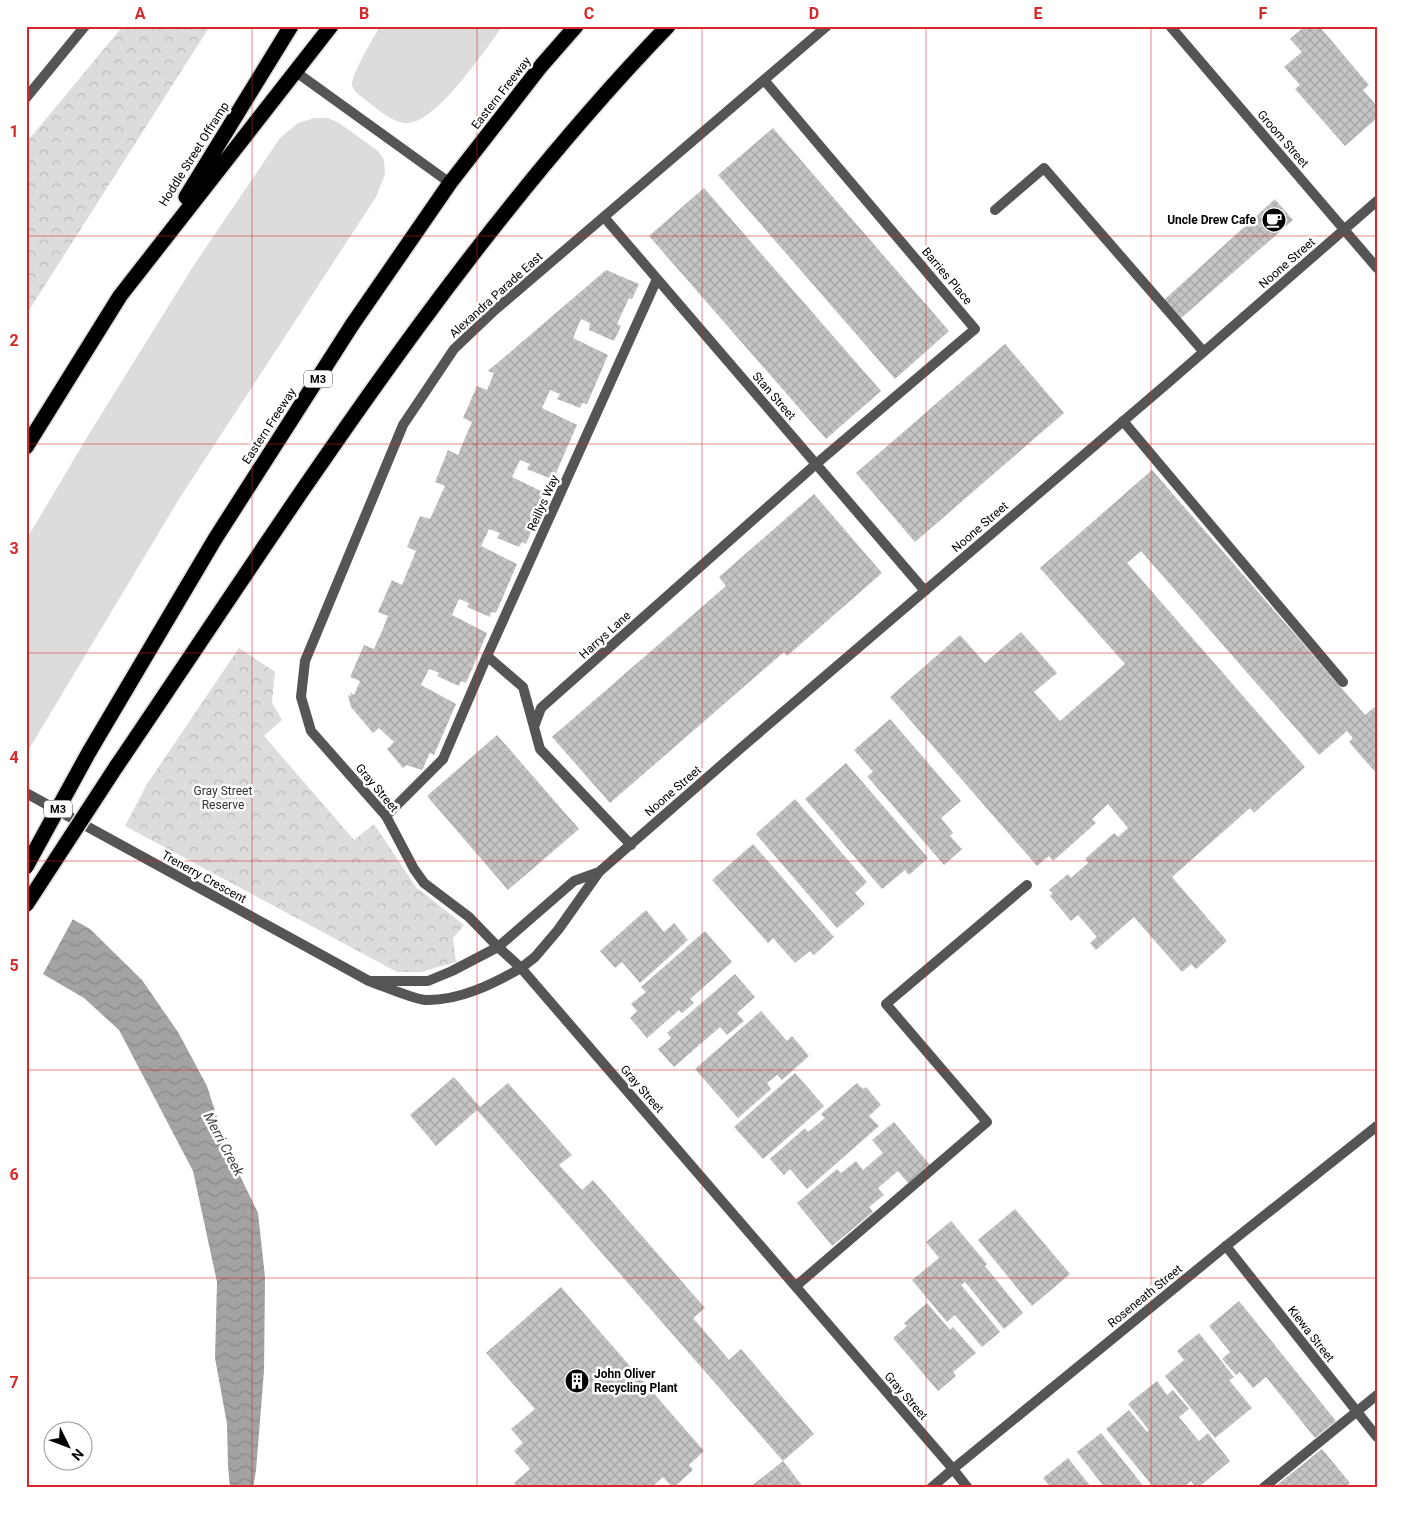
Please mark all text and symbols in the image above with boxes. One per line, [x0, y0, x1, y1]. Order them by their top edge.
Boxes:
text: A [135, 4, 146, 23]
text: B [359, 4, 369, 23]
text: C [584, 4, 594, 23]
text: D [809, 4, 819, 23]
text: E [1034, 4, 1043, 23]
text: F [1259, 4, 1268, 23]
street label: Eastern Freeway [468, 54, 534, 132]
street label: Hoddle Street Offramp [156, 99, 232, 209]
street label: Groom Street [1254, 108, 1312, 170]
text: 1 [9, 122, 19, 141]
cafe icon: Uncle Drew Cafe [1261, 207, 1287, 233]
place label: Uncle Drew Cafe [1167, 213, 1257, 227]
street label: Noone Street [1256, 235, 1318, 291]
street label: Barries Place [919, 245, 975, 307]
street label: Alexandra Parade East [447, 250, 545, 340]
text: 2 [9, 331, 19, 350]
street label: Stan Street [749, 369, 799, 423]
road number: M3 [304, 370, 332, 388]
street label: Eastern Freeway [239, 385, 299, 467]
street label: Reillys Way [524, 472, 562, 533]
street label: Noone Street [949, 499, 1011, 555]
text: 3 [9, 539, 19, 558]
street label: Harrys Lane [576, 608, 634, 662]
text: 4 [9, 748, 19, 767]
street label: Gray Street [353, 761, 401, 815]
street label: Noone Street [642, 763, 704, 819]
park label: Gray Street Reserve [194, 784, 252, 812]
road number: M3 [44, 801, 72, 818]
street label: Trenerry Crescent [159, 848, 249, 906]
text: 5 [9, 956, 19, 975]
street label: Gray Street [617, 1062, 667, 1116]
water label: Merri Creek [201, 1110, 248, 1179]
text: 6 [9, 1165, 19, 1184]
street label: Roseneath Street [1105, 1262, 1185, 1330]
street label: Kiewa Street [1285, 1303, 1337, 1365]
place label: John Oliver Recycling Plant [594, 1367, 678, 1395]
building icon: John Oliver Recycling Plant [564, 1368, 590, 1394]
street label: Gray Street [881, 1369, 931, 1423]
text: 7 [9, 1373, 19, 1392]
north arrow [42, 1422, 92, 1472]
text: N [68, 1446, 87, 1464]

